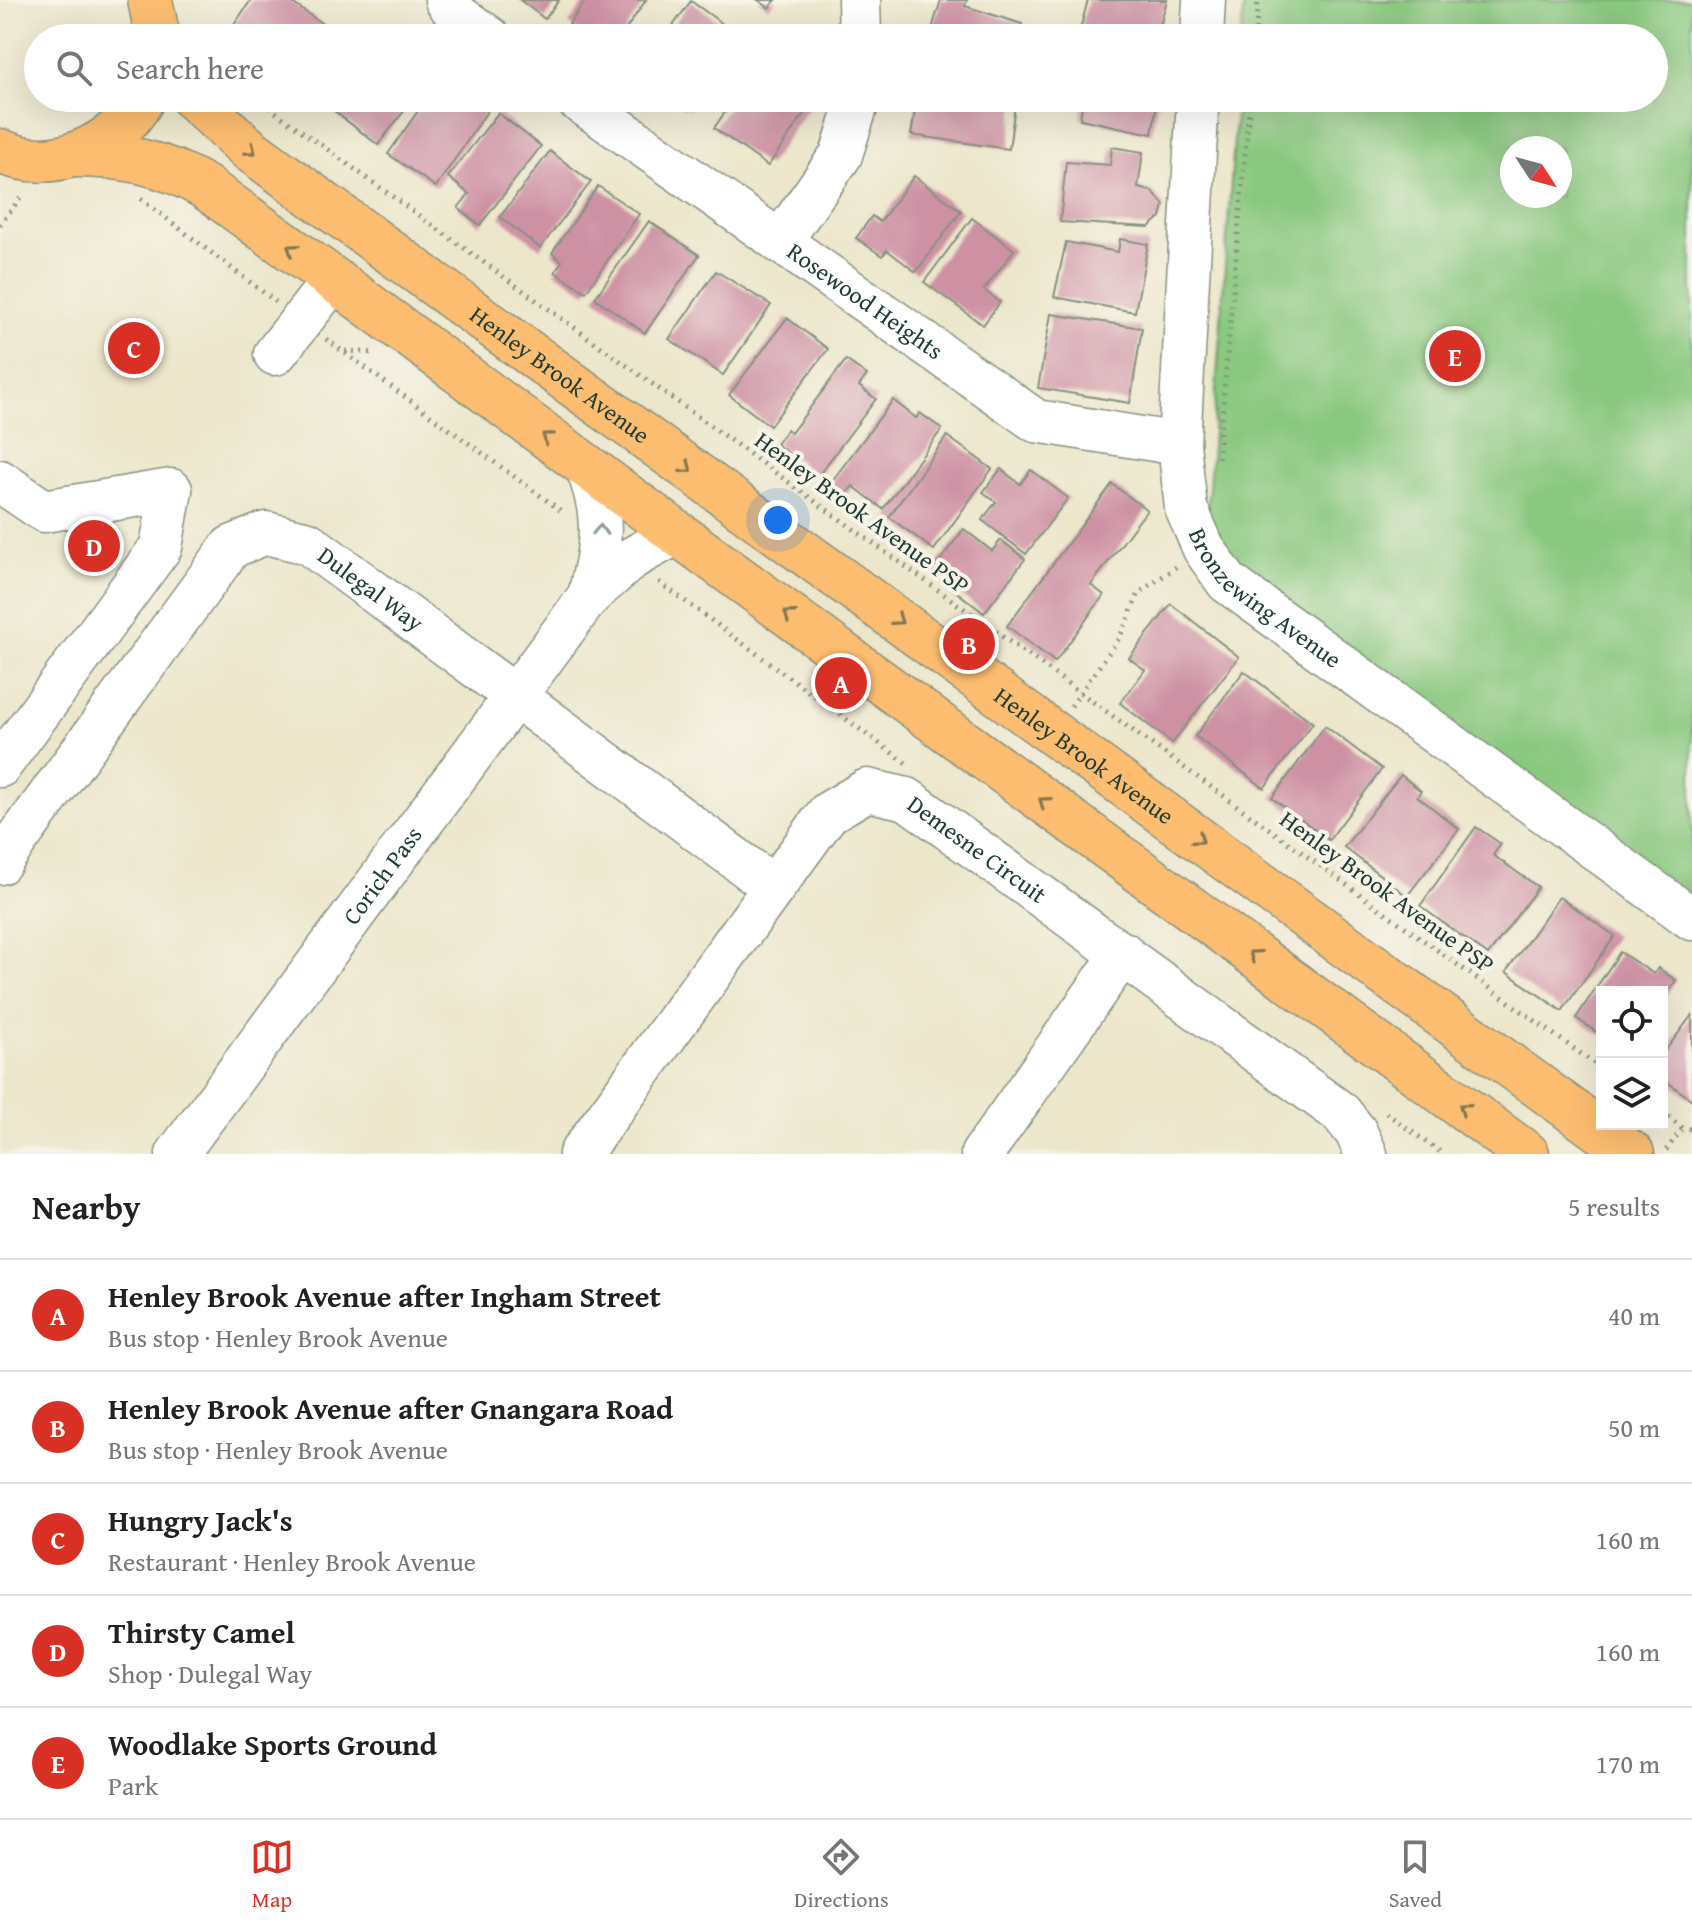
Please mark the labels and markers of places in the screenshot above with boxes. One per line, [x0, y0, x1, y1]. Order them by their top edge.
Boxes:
pin: C [108, 318, 160, 378]
pin: E [1429, 326, 1481, 386]
pin: D [68, 516, 120, 576]
pin: B [943, 614, 995, 674]
pin: A [815, 653, 867, 713]

